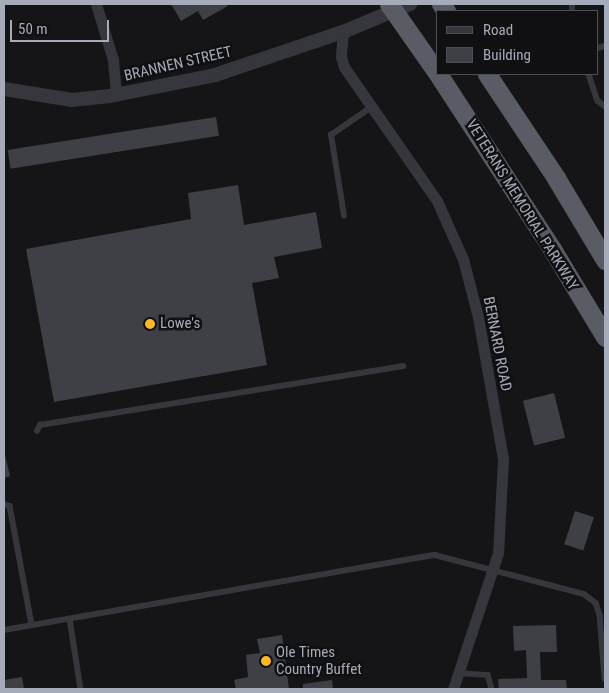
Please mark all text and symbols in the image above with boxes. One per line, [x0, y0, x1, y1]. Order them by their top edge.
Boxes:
scale bar [12, 10, 111, 42]
legend [436, 10, 599, 75]
text: 50 m [18, 20, 48, 38]
text: Road [483, 21, 513, 39]
street label: BRANNEN STREET [122, 43, 234, 85]
text: Building [483, 46, 531, 64]
street label: VETERANS MEMORIAL PARKWAY [462, 116, 582, 294]
street label: BERNARD ROAD [479, 295, 515, 393]
place label: Lowe's [160, 315, 200, 333]
marker: Lowe's [144, 318, 156, 330]
place label: Ole Times Country Buffet [276, 643, 362, 678]
marker: Ole Times Country Buffet [260, 655, 272, 667]

